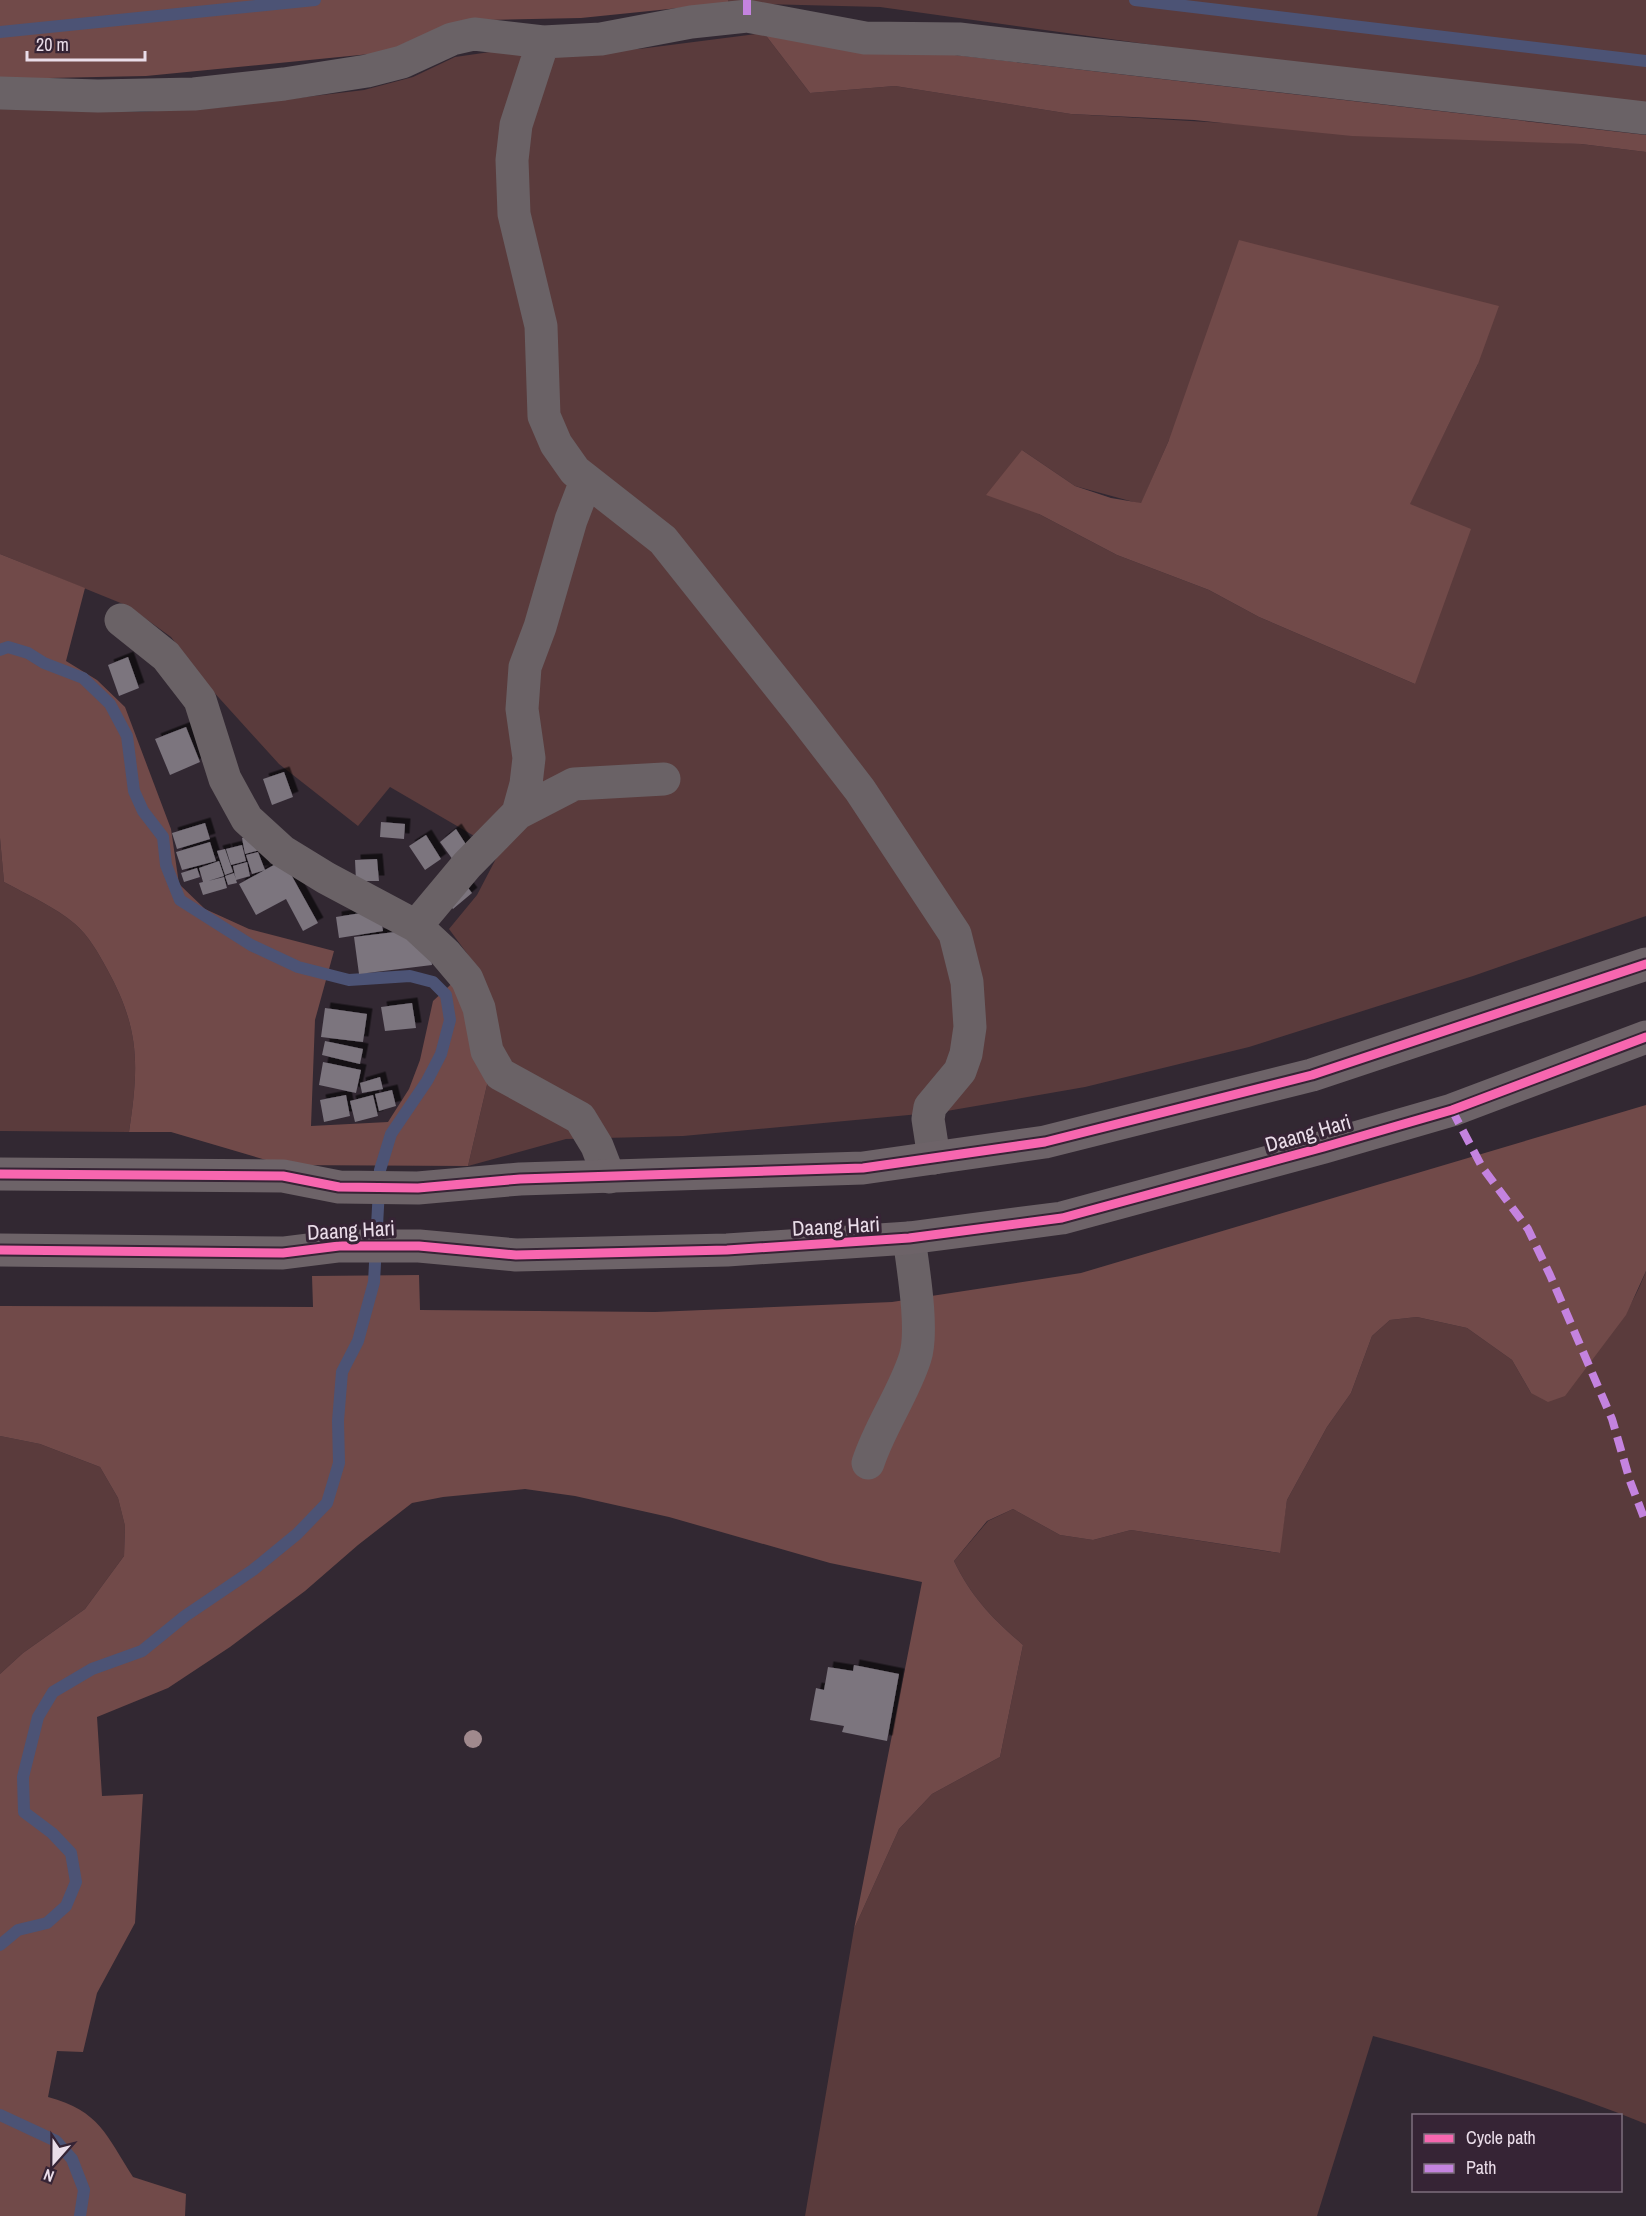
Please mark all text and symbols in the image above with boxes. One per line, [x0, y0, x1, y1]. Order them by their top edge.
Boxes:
scale bar [27, 24, 146, 62]
text: 20 m [36, 32, 69, 57]
street label: Daang Hari [1262, 1107, 1354, 1159]
street label: Daang Hari [791, 1209, 881, 1243]
street label: Daang Hari [306, 1213, 396, 1247]
legend [1412, 2114, 1622, 2192]
text: Cycle path [1466, 2125, 1536, 2150]
north arrow [24, 2132, 84, 2192]
text: Path [1466, 2155, 1496, 2180]
text: N [40, 2164, 57, 2188]

